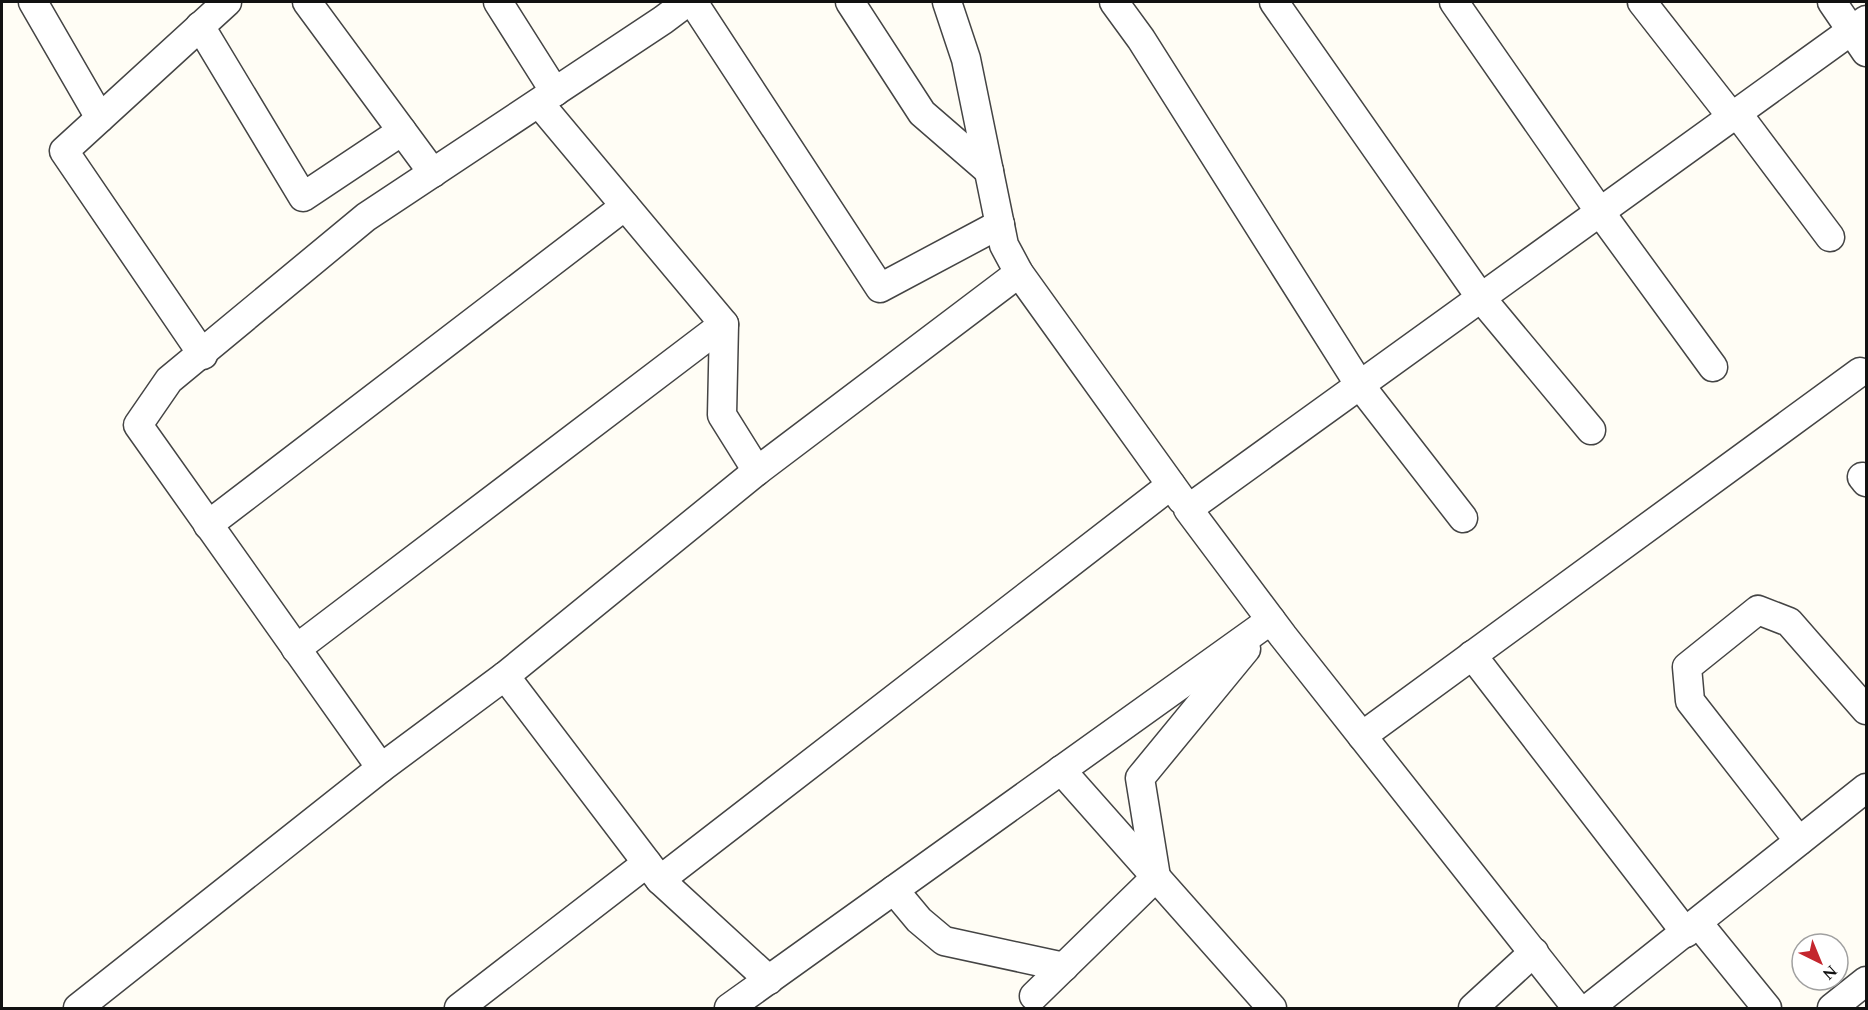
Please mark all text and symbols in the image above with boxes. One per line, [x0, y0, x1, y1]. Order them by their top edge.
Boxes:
north arrow [1790, 932, 1850, 992]
text: N [1817, 959, 1843, 985]

